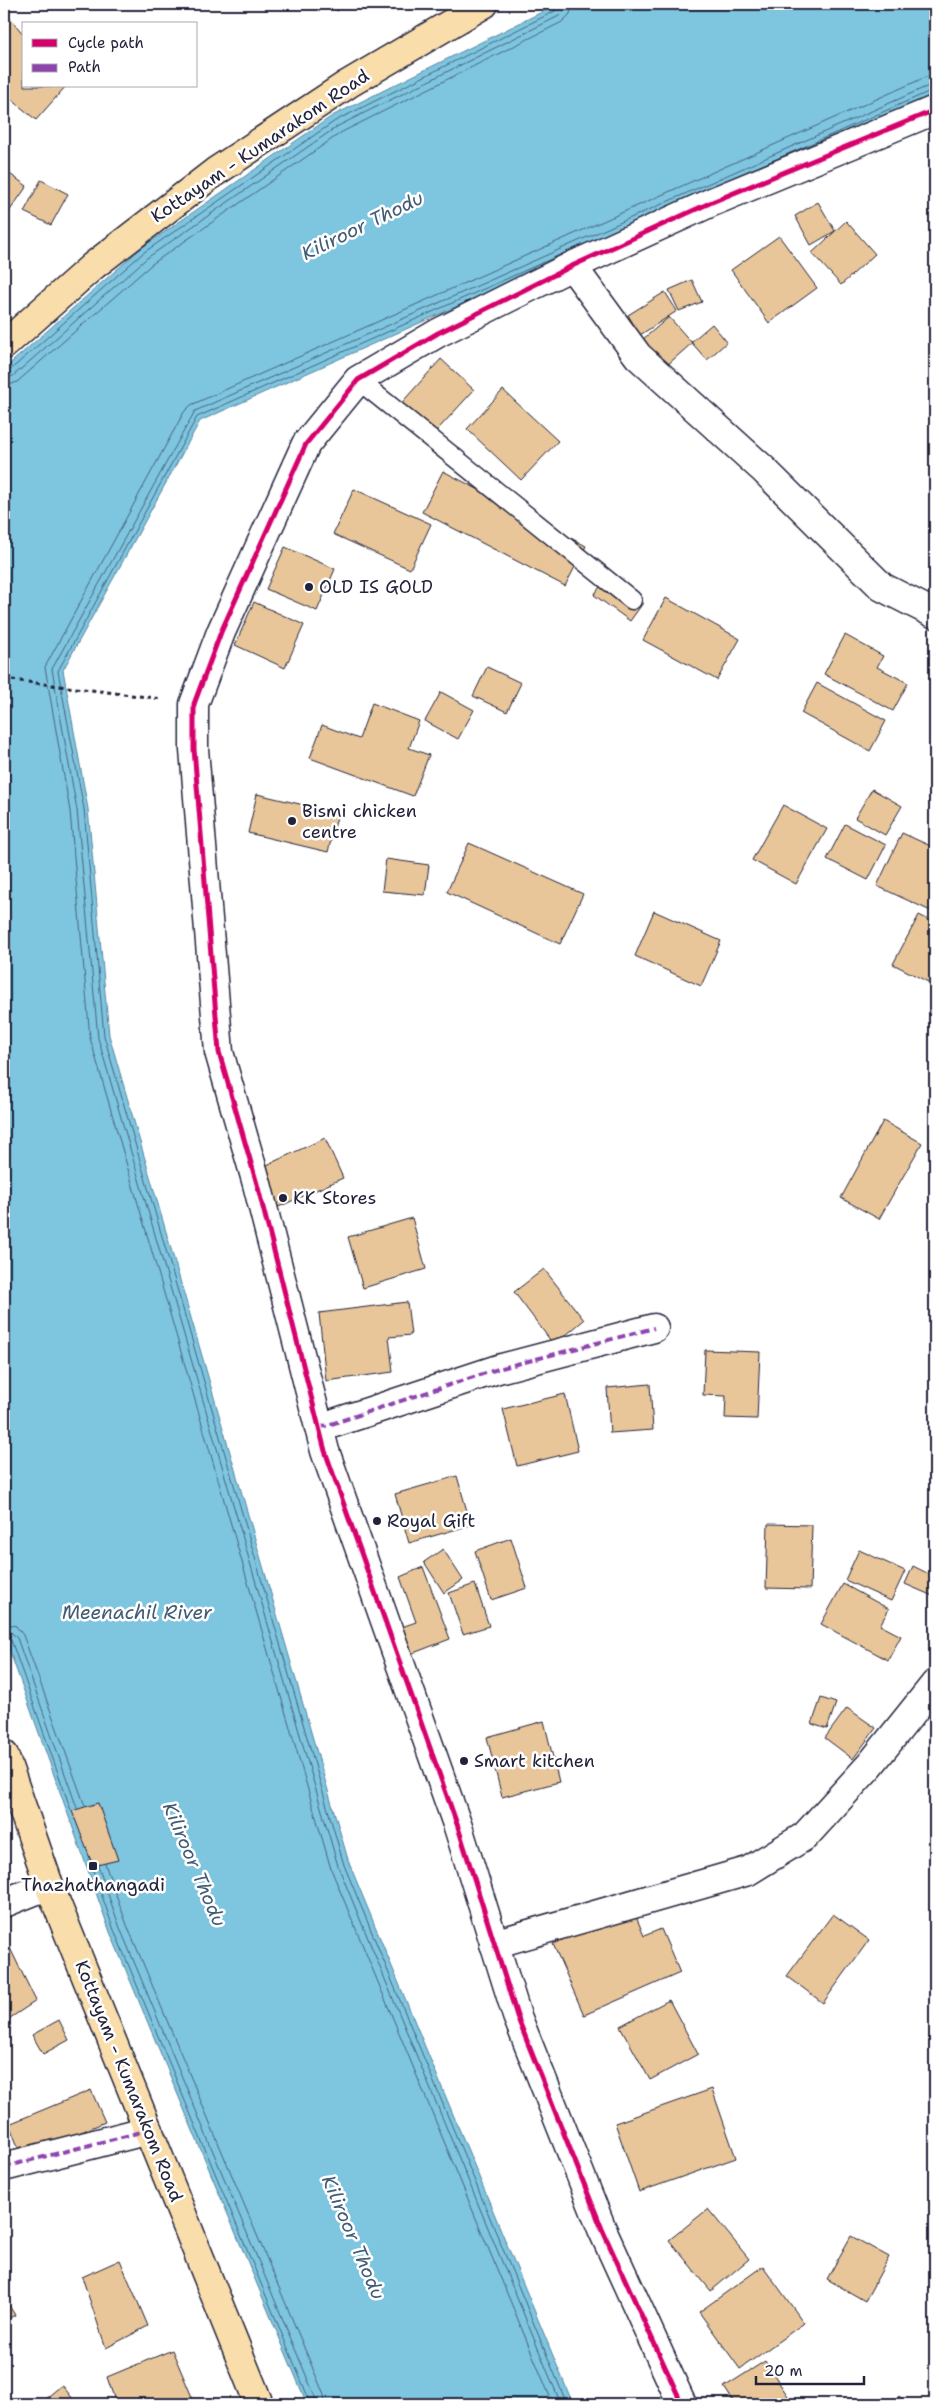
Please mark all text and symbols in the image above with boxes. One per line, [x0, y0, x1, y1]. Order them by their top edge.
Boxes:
legend [22, 22, 198, 88]
text: Cycle path [68, 33, 144, 53]
text: Path [68, 57, 101, 77]
street label: Kottayam - Kumarakom Road [146, 64, 374, 228]
water label: Kiliroor Thodu [297, 185, 427, 266]
place label: OLD IS GOLD [319, 575, 433, 599]
marker: OLD IS GOLD [303, 581, 315, 593]
place label: Bismi chicken centre [302, 799, 417, 844]
marker: Bismi chicken centre [286, 815, 298, 827]
place label: KK Stores [293, 1186, 376, 1210]
marker: KK Stores [277, 1192, 289, 1204]
place label: Royal Gift [387, 1509, 476, 1533]
marker: Royal Gift [371, 1515, 383, 1527]
water label: Meenachil River [62, 1600, 213, 1625]
place label: Smart kitchen [474, 1749, 595, 1773]
marker: Smart kitchen [458, 1755, 470, 1767]
water label: Kiliroor Thodu [157, 1798, 232, 1930]
marker: Thazhathangadi [87, 1860, 99, 1872]
place label: Thazhathangadi [21, 1873, 165, 1897]
street label: Kottayam - Kumarakom Road [69, 1957, 189, 2205]
water label: Kiliroor Thodu [316, 2171, 391, 2303]
scale bar [756, 2353, 864, 2385]
text: 20 m [764, 2361, 803, 2381]

